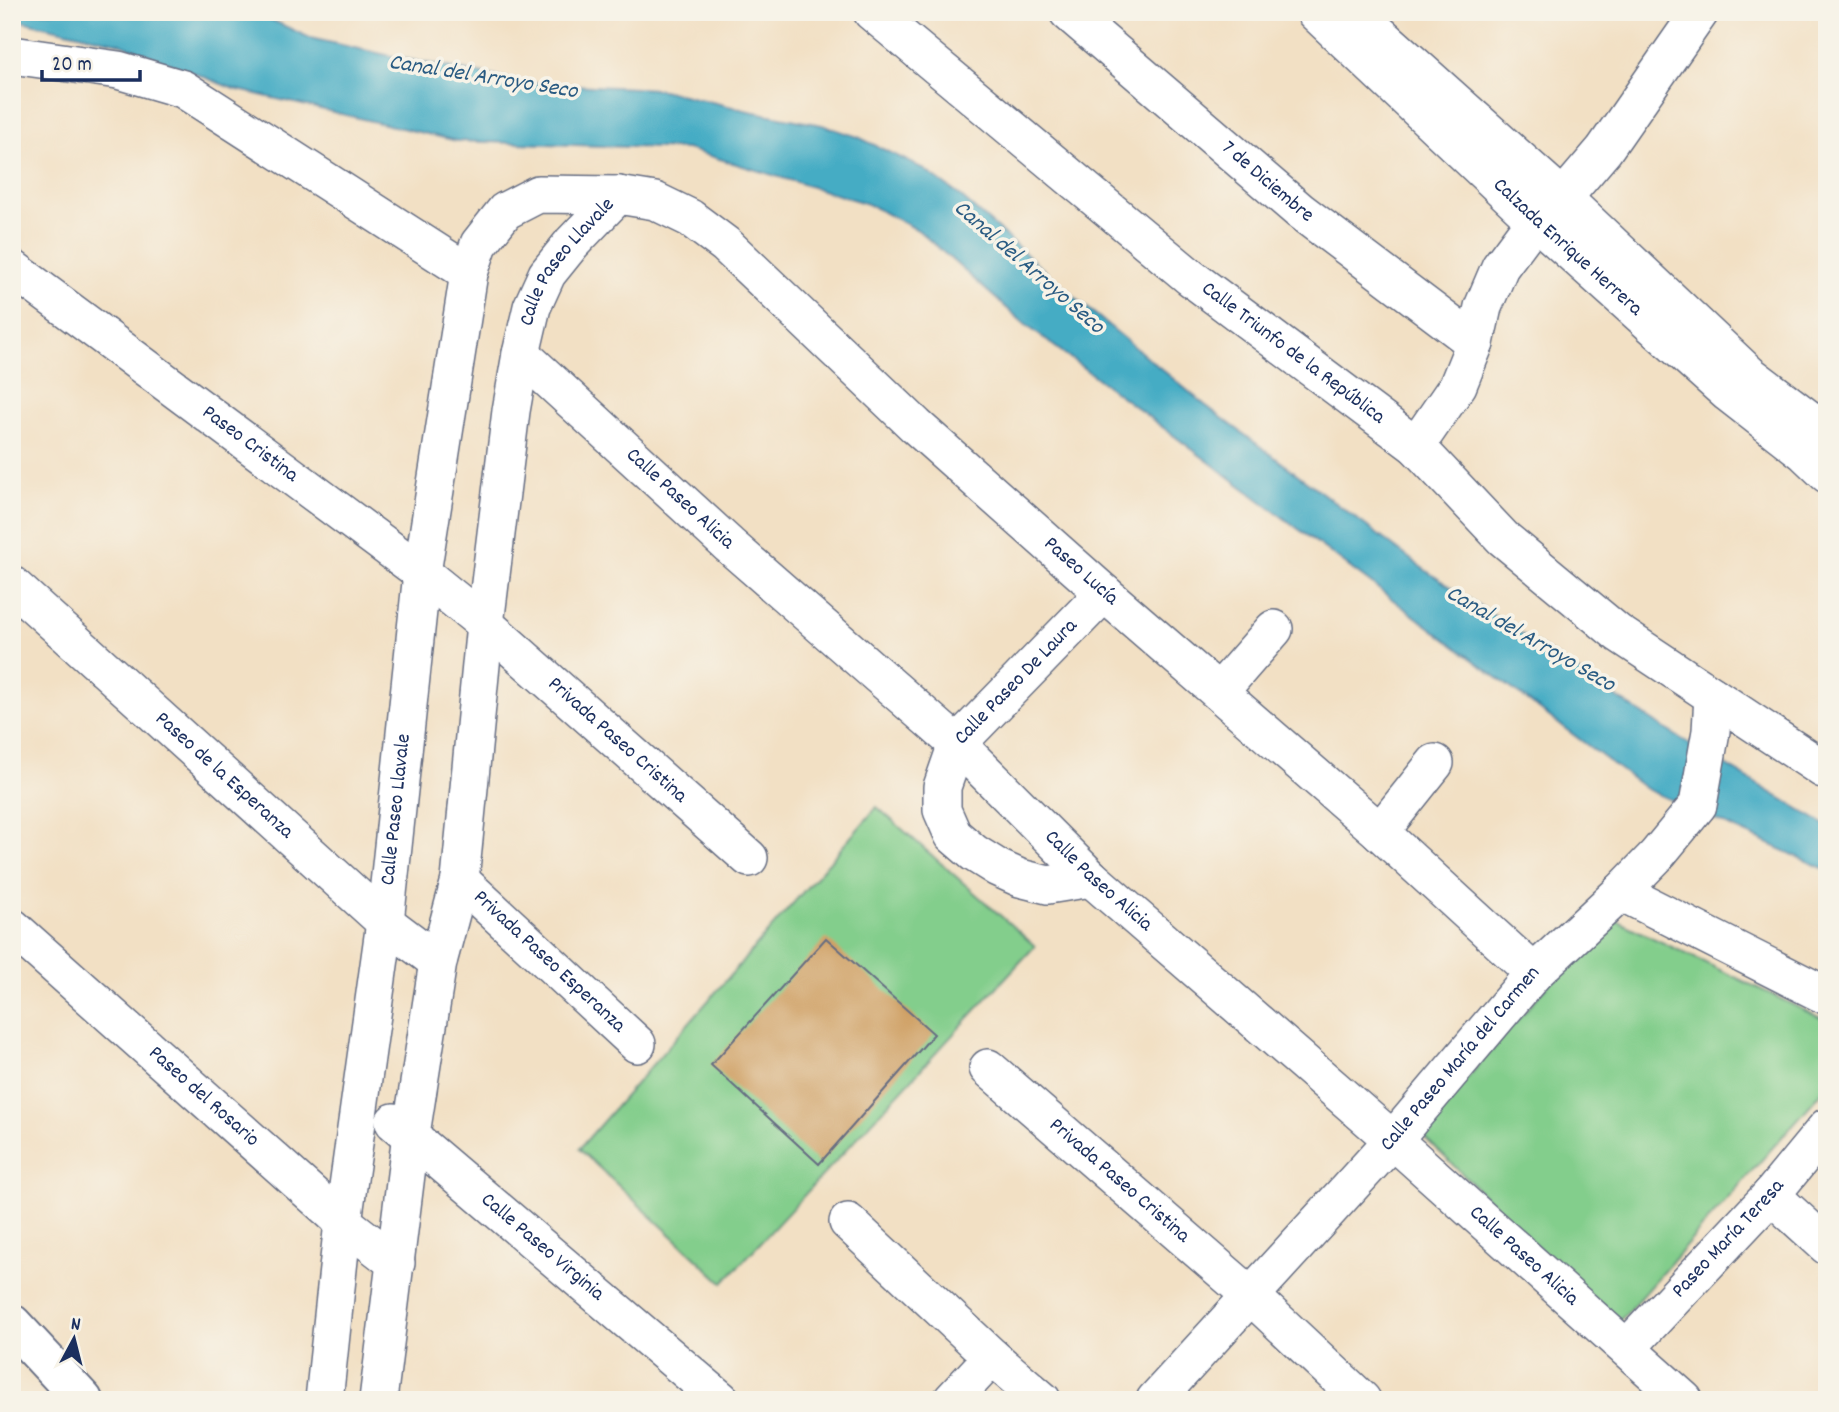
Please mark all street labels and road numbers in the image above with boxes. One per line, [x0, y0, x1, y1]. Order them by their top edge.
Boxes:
street label: 7 de Diciembre [1214, 134, 1320, 231]
street label: Calzada Enrique Herrera [1485, 172, 1649, 325]
street label: Calle Paseo Llavale [513, 191, 622, 329]
street label: Calle Triunfo de la República [1194, 275, 1392, 433]
street label: Paseo Cristina [195, 399, 305, 491]
street label: Calle Paseo Alicia [618, 442, 741, 558]
street label: Paseo Lucía [1036, 530, 1125, 614]
street label: Calle Paseo De Laura [948, 612, 1086, 753]
street label: Privada Paseo Cristina [540, 670, 694, 812]
street label: Paseo de la Esperanza [147, 705, 300, 848]
street label: Calle Paseo Llavale [374, 732, 420, 887]
street label: Calle Paseo Alicia [1037, 824, 1160, 940]
street label: Privada Paseo Esperanza [466, 884, 633, 1041]
street label: Calle Paseo María del Carmen [1374, 960, 1548, 1159]
street label: Paseo del Rosario [141, 1040, 265, 1155]
street label: Privada Paseo Cristina [1042, 1112, 1197, 1252]
street label: Paseo María Teresa [1666, 1172, 1793, 1306]
street label: Calle Paseo Virginia [473, 1186, 611, 1310]
street label: Calle Paseo Alicia [1462, 1199, 1586, 1314]

